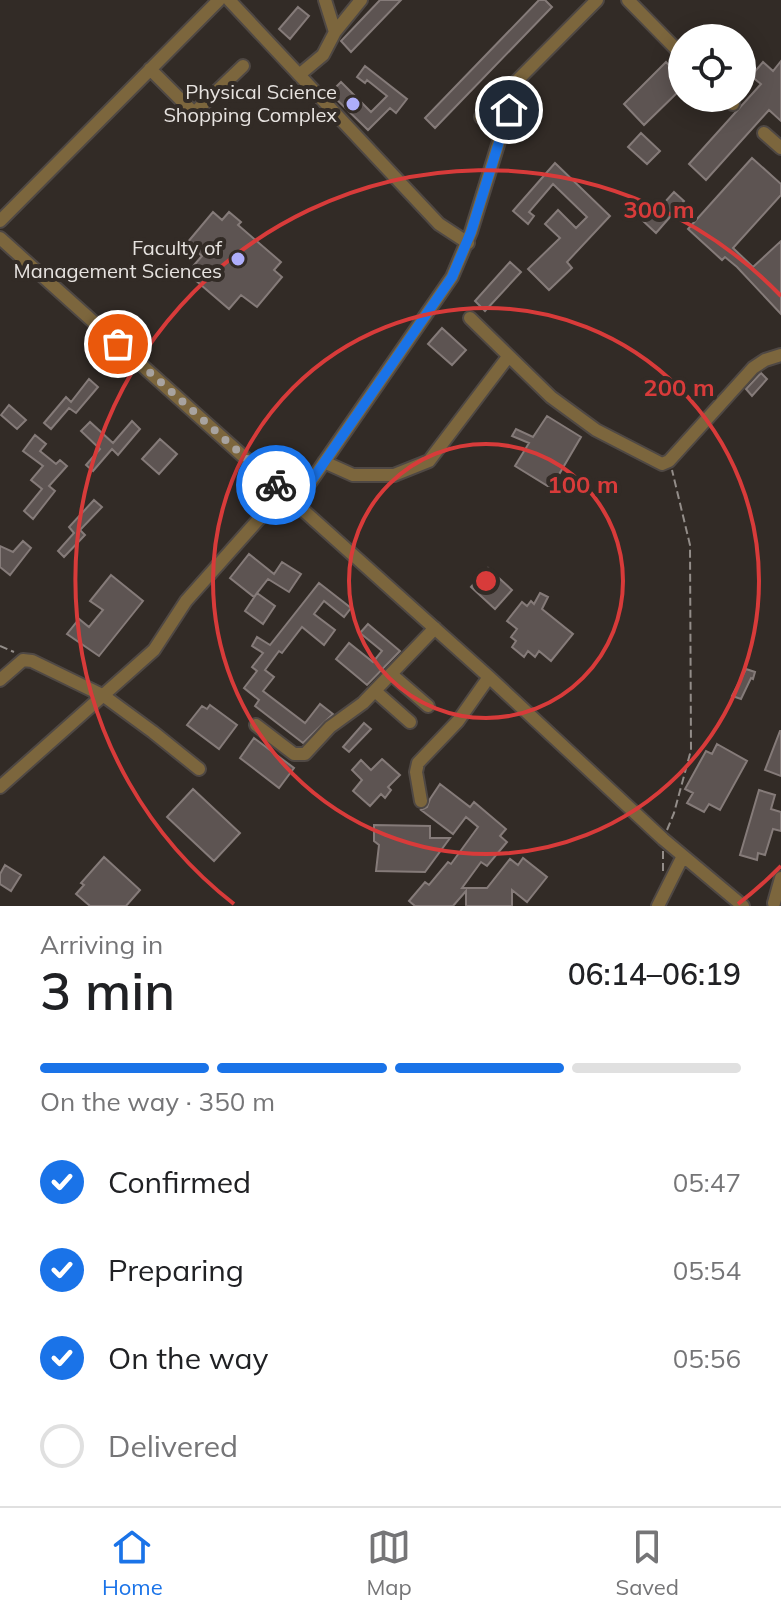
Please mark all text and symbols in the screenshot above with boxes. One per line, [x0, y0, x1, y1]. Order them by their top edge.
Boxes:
map controls [668, 24, 756, 112]
button: locate [668, 24, 756, 112]
pin [475, 76, 543, 144]
place label: Physical Science Shopping Complex [163, 79, 337, 127]
icon: home [487, 88, 531, 132]
marker: Physical Science Shopping Complex [344, 95, 362, 113]
text: 300 m [623, 194, 695, 224]
place label: Faculty of Management Sciences [14, 235, 222, 283]
marker: Faculty of Management Sciences [229, 250, 247, 268]
pin [84, 310, 152, 378]
icon: bag [96, 322, 140, 366]
text: 200 m [643, 372, 715, 402]
courier [236, 445, 316, 525]
icon: bike [254, 463, 298, 507]
text: 100 m [547, 469, 619, 499]
centre of rings [472, 567, 500, 595]
text: Arriving in [40, 928, 163, 961]
text: 06:14–06:19 [568, 955, 741, 993]
text: 3 min [40, 958, 175, 1023]
text: On the way · 350 m [40, 1085, 275, 1118]
icon: check [40, 1160, 84, 1204]
text: Confirmed [108, 1163, 251, 1201]
text: 05:47 [673, 1166, 741, 1199]
icon: check [40, 1248, 84, 1292]
text: Preparing [108, 1251, 244, 1289]
text: 05:54 [673, 1254, 741, 1287]
icon: check [40, 1336, 84, 1380]
text: On the way [108, 1339, 268, 1377]
text: 05:56 [673, 1342, 741, 1375]
text: Delivered [108, 1427, 238, 1465]
tab: Home [102, 1525, 163, 1601]
tab: Map [366, 1525, 412, 1601]
tab: Saved [616, 1525, 679, 1601]

